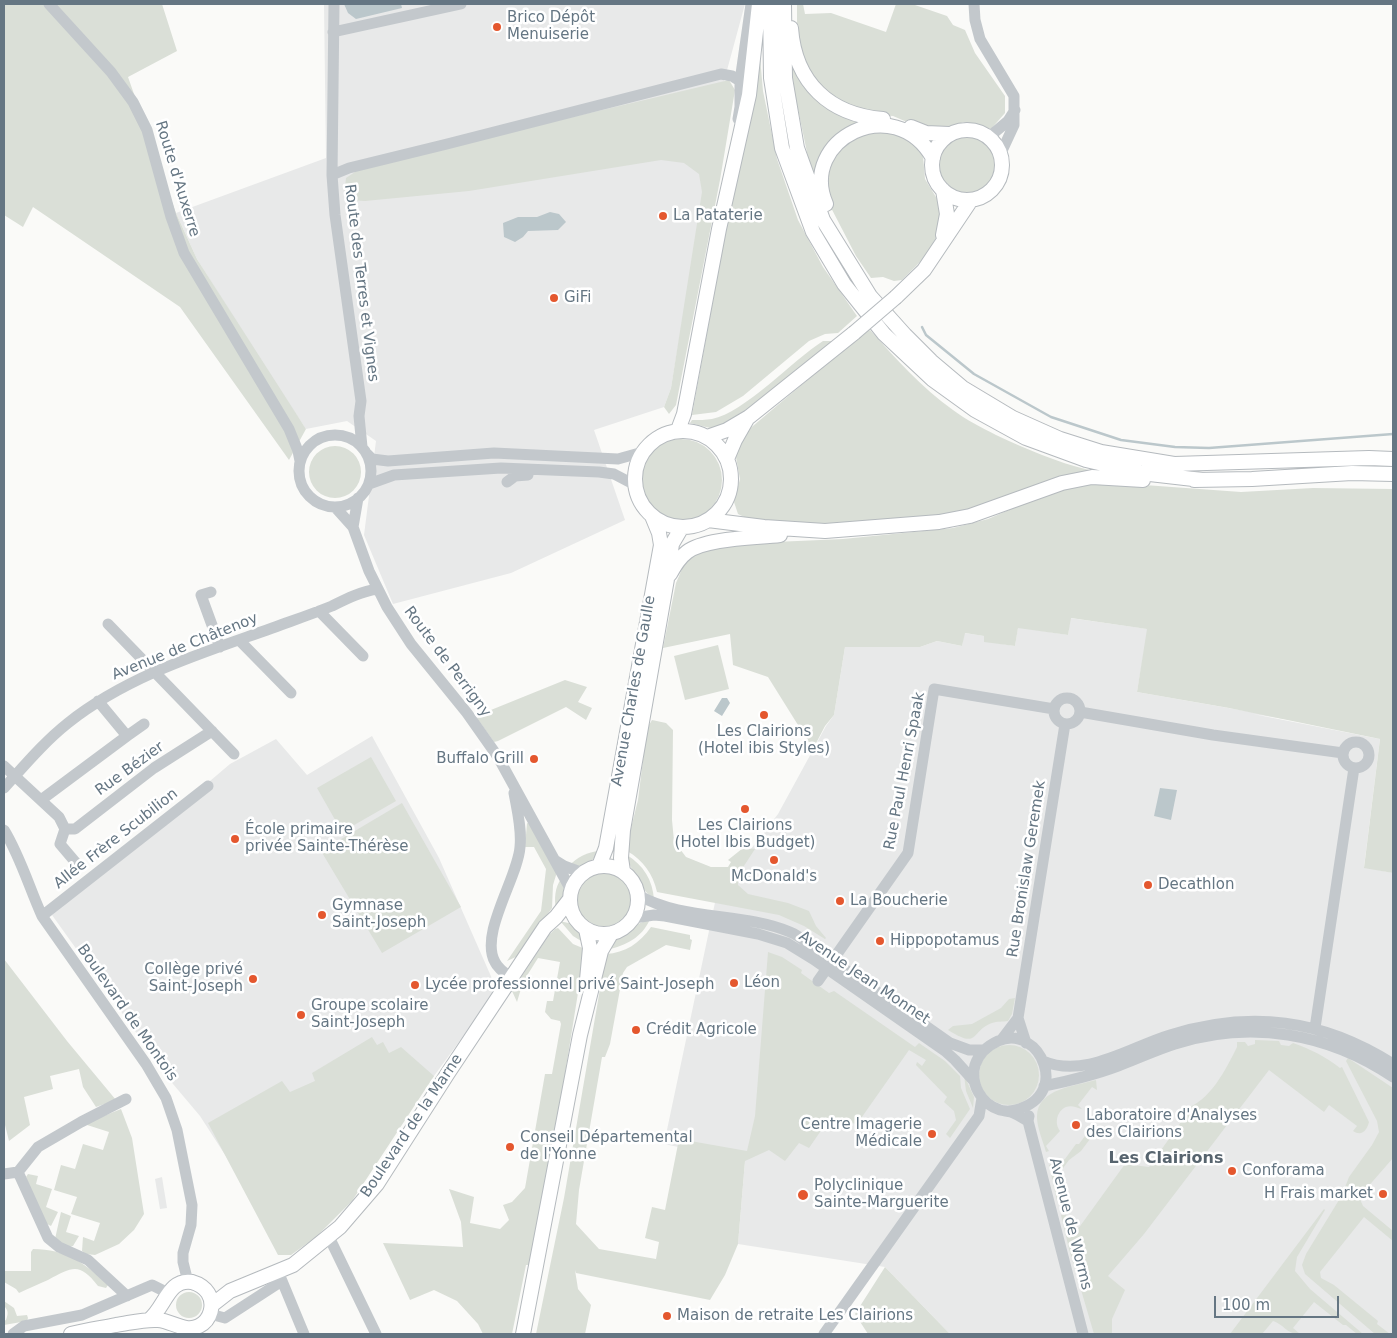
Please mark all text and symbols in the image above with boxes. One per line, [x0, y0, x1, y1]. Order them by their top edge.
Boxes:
place label: Brico Dépôt Menuiserie [507, 9, 595, 44]
marker: Brico Dépôt Menuiserie [491, 21, 503, 33]
street label: Route d'Auxerre [151, 119, 203, 239]
street label: Route des Terres et Vignes [340, 183, 382, 383]
place label: La Pataterie [673, 207, 763, 225]
marker: La Pataterie [657, 210, 669, 222]
place label: GiFi [564, 289, 591, 307]
marker: GiFi [548, 292, 560, 304]
street label: Avenue Charles de Gaulle [608, 594, 660, 788]
street label: Route de Perrigny [400, 603, 494, 721]
street label: Avenue de Châtenoy [109, 609, 261, 685]
street label: Rue Paul Henri Spaak [881, 691, 929, 851]
marker: Les Clairions (Hotel ibis Styles) [758, 709, 770, 721]
place label: Les Clairions (Hotel ibis Styles) [698, 723, 830, 758]
street label: Rue Bézier [92, 738, 168, 800]
place label: Buffalo Grill [436, 750, 524, 768]
marker: Buffalo Grill [528, 753, 540, 765]
street label: Rue Bronislaw Geremek [1004, 779, 1050, 959]
street label: Allée Frère Scubilion [50, 785, 182, 893]
marker: Les Clairions (Hotel Ibis Budget) [739, 803, 751, 815]
place label: Les Clairions (Hotel Ibis Budget) [675, 817, 815, 852]
place label: École primaire privée Sainte-Thérèse [245, 821, 408, 856]
marker: École primaire privée Sainte-Thérèse [229, 833, 241, 845]
marker: McDonald's [768, 854, 780, 866]
place label: McDonald's [731, 868, 817, 886]
place label: Decathlon [1158, 876, 1234, 894]
marker: Decathlon [1142, 879, 1154, 891]
place label: La Boucherie [850, 892, 948, 910]
marker: La Boucherie [834, 895, 846, 907]
place label: Gymnase Saint-Joseph [332, 897, 426, 932]
marker: Gymnase Saint-Joseph [316, 909, 328, 921]
street label: Avenue Jean Monnet [795, 928, 933, 1028]
place label: Hippopotamus [890, 932, 999, 950]
marker: Hippopotamus [874, 935, 886, 947]
street label: Boulevard de Montois [73, 941, 181, 1085]
place label: Collège privé Saint-Joseph [144, 961, 243, 996]
marker: Collège privé Saint-Joseph [247, 973, 259, 985]
place label: Léon [744, 974, 780, 992]
place label: Lycée professionnel privé Saint-Joseph [425, 976, 714, 994]
marker: Léon [728, 977, 740, 989]
marker: Lycée professionnel privé Saint-Joseph [409, 979, 421, 991]
place label: Groupe scolaire Saint-Joseph [311, 997, 428, 1032]
marker: Groupe scolaire Saint-Joseph [295, 1009, 307, 1021]
place label: Crédit Agricole [646, 1021, 757, 1039]
marker: Crédit Agricole [630, 1024, 642, 1036]
street label: Boulevard de la Marne [357, 1051, 467, 1201]
place label: Laboratoire d'Analyses des Clairions [1086, 1107, 1257, 1142]
place label: Centre Imagerie Médicale [801, 1116, 922, 1151]
marker: Laboratoire d'Analyses des Clairions [1070, 1119, 1082, 1131]
marker: Centre Imagerie Médicale [926, 1128, 938, 1140]
place label: Conseil Départemental de l'Yonne [520, 1129, 693, 1164]
marker: Conseil Départemental de l'Yonne [504, 1141, 516, 1153]
district label: Les Clairions [1109, 1149, 1223, 1169]
street label: Avenue de Worms [1045, 1156, 1095, 1292]
place label: Conforama [1242, 1162, 1325, 1180]
marker: Conforama [1226, 1165, 1238, 1177]
place label: Polyclinique Sainte-Marguerite [814, 1177, 949, 1212]
place label: H Frais market [1264, 1185, 1373, 1203]
marker: Polyclinique Sainte-Marguerite [796, 1188, 810, 1202]
marker: H Frais market [1377, 1188, 1389, 1200]
scale bar [1217, 1286, 1342, 1318]
text: 100 m [1222, 1296, 1270, 1314]
place label: Maison de retraite Les Clairions [677, 1307, 913, 1325]
marker: Maison de retraite Les Clairions [661, 1310, 673, 1322]

